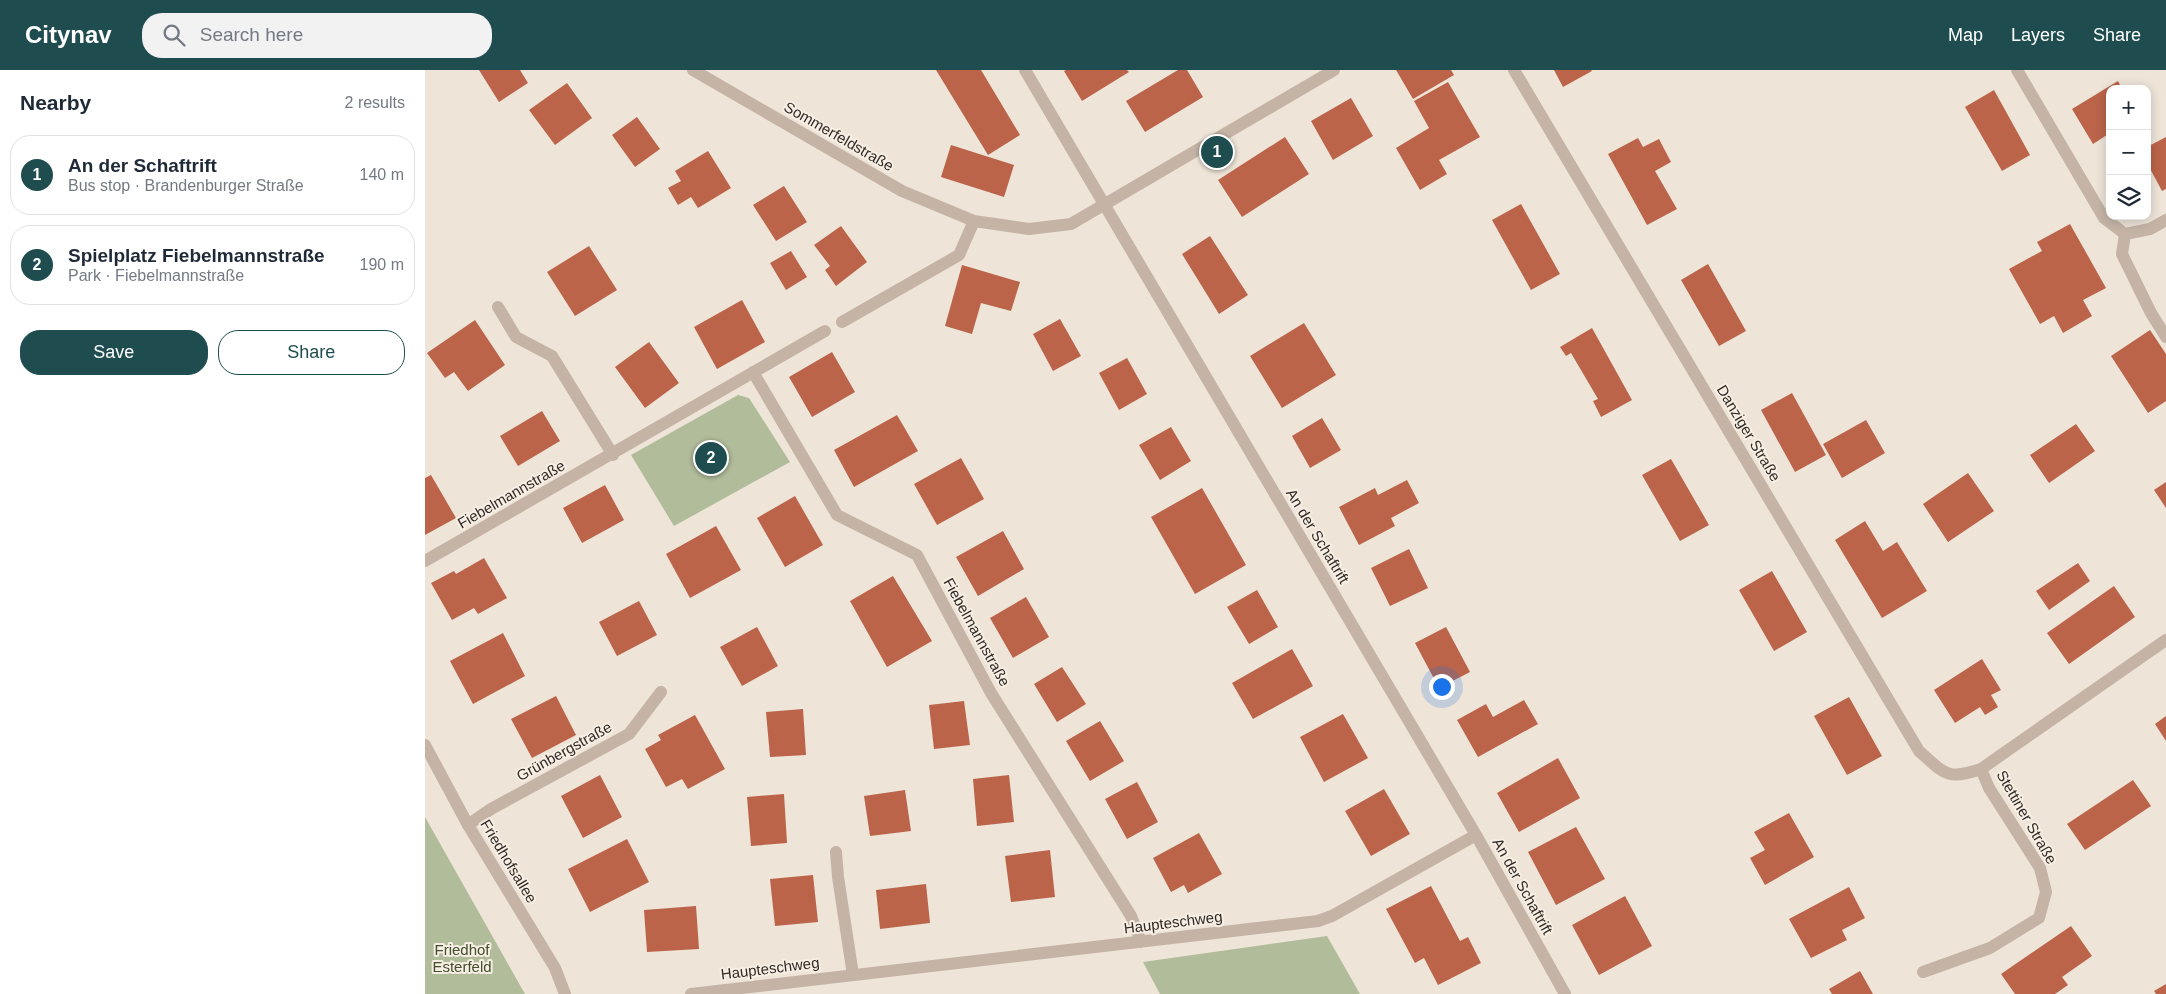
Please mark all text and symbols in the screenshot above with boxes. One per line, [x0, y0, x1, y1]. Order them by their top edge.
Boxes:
search box [142, 13, 492, 58]
text: Citynav [25, 21, 112, 48]
icon: search [160, 21, 188, 49]
text: Search here [200, 24, 303, 45]
text: Map [1948, 25, 1983, 45]
text: Layers [2011, 25, 2065, 45]
text: Share [2093, 25, 2141, 45]
map controls [2106, 85, 2151, 220]
button: + [2106, 85, 2151, 130]
text: Nearby [20, 91, 91, 114]
text: 2 results [345, 94, 405, 111]
street label: Sommerfeldstraße [781, 98, 897, 174]
button: − [2106, 130, 2151, 175]
pin: 1 [1201, 133, 1233, 171]
text: An der Schaftrift [68, 155, 217, 176]
text: 1 [33, 166, 41, 183]
text: 140 m [360, 166, 404, 183]
button: layers [2106, 175, 2151, 220]
text: Bus stop · Brandenburger Straße [68, 177, 304, 194]
text: Spielplatz Fiebelmannstraße [68, 245, 325, 266]
text: 2 [33, 256, 41, 273]
text: 190 m [360, 256, 404, 273]
text: Park · Fiebelmannstraße [68, 267, 244, 284]
button: Save [20, 330, 208, 375]
button: Share [218, 330, 405, 375]
street label: Danziger Straße [1714, 382, 1784, 484]
pin: 2 [695, 439, 727, 477]
street label: Fiebelmannstraße [454, 456, 568, 532]
street label: An der Schaftrift [1283, 486, 1353, 587]
street label: Fiebelmannstraße [940, 575, 1014, 689]
your location [1429, 674, 1455, 700]
street label: Grünbergstraße [514, 718, 614, 784]
street label: Stettiner Straße [1993, 767, 2061, 867]
street label: Friedhofsallee [477, 816, 541, 906]
street label: An der Schaftrift [1489, 835, 1557, 938]
street label: Haupteschweg [1123, 908, 1223, 936]
park label: Friedhof Esterfeld [432, 941, 492, 975]
street label: Haupteschweg [720, 954, 820, 982]

